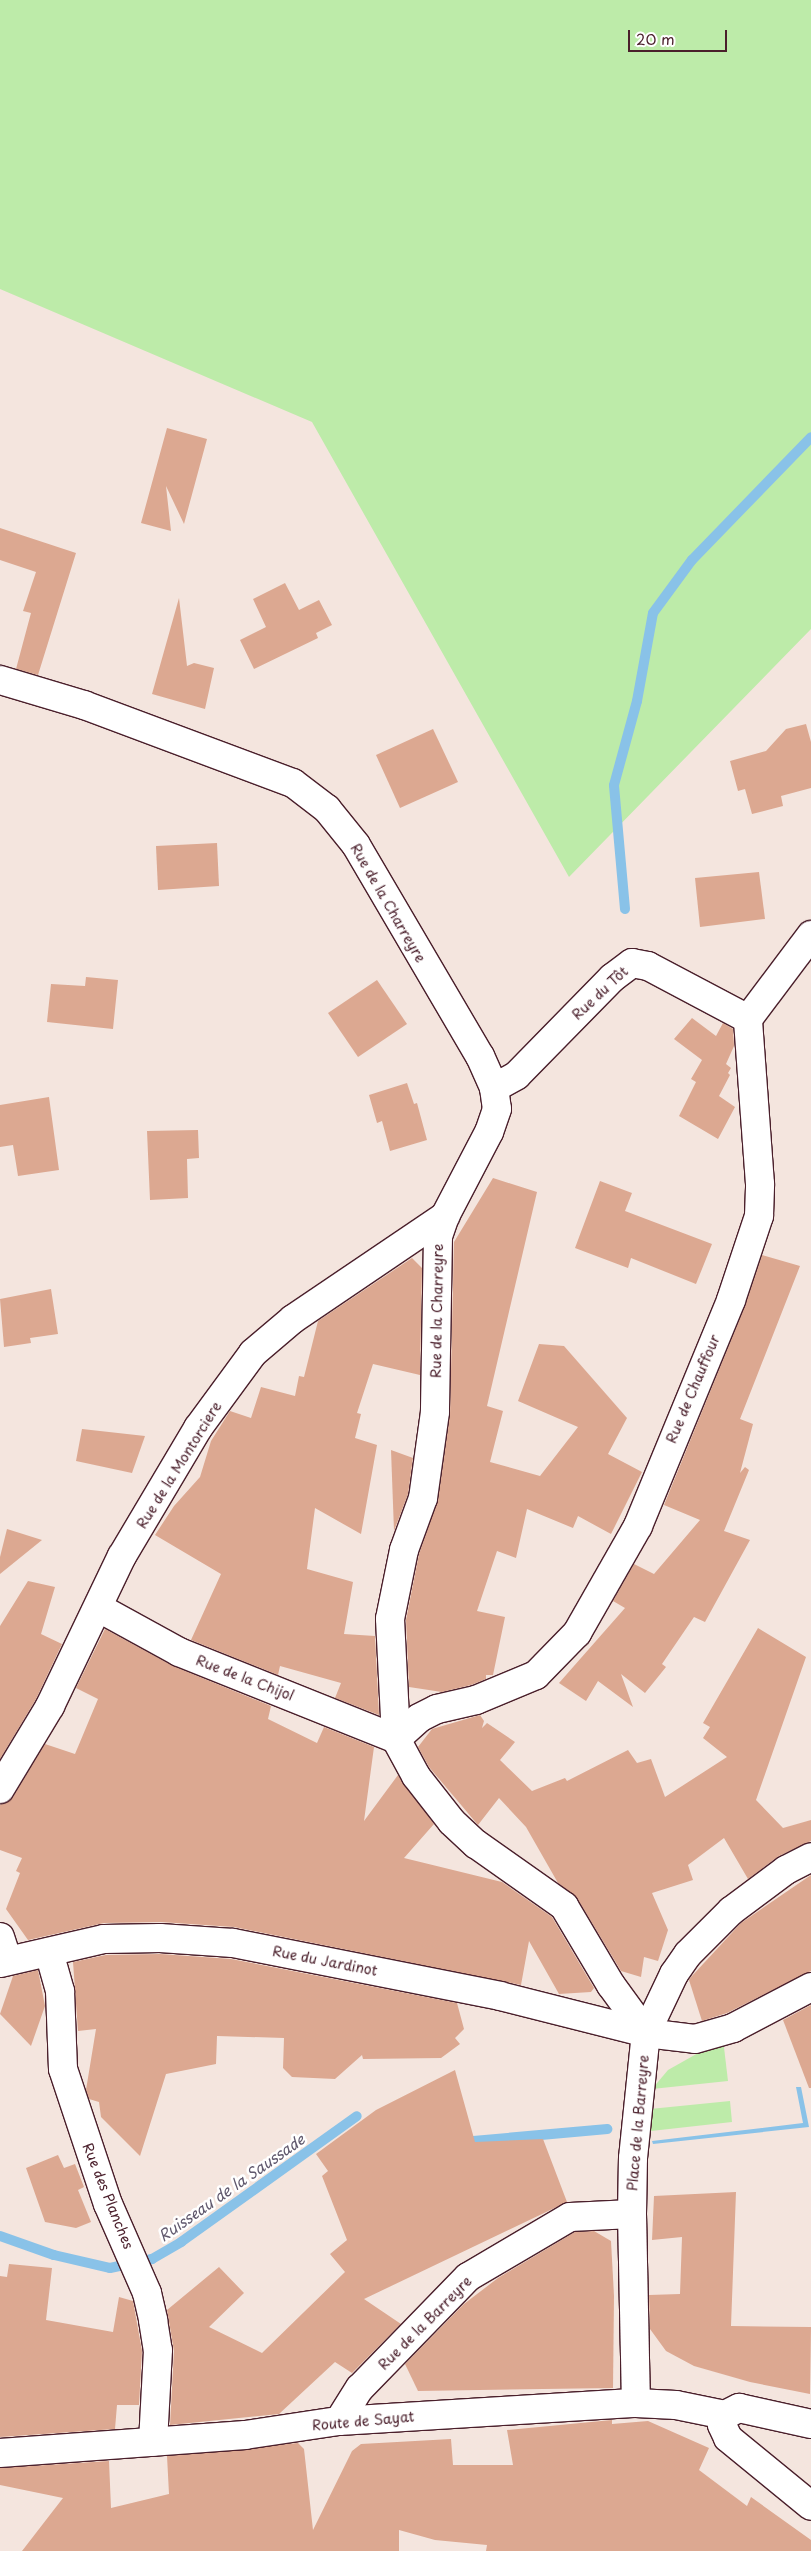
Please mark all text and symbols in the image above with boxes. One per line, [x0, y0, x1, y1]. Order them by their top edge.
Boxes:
scale bar [631, 20, 730, 52]
text: 20 m [636, 27, 675, 50]
street label: Rue de la Charreyre [347, 840, 429, 966]
street label: Rue du Tôt [568, 962, 632, 1024]
street label: Rue de la Charreyre [427, 1243, 447, 1379]
street label: Rue de Chauffour [662, 1330, 724, 1448]
street label: Rue de la Montorciere [132, 1397, 226, 1533]
street label: Rue de la Chijol [192, 1651, 298, 1705]
street label: Rue du Jardinot [270, 1942, 380, 1980]
street label: Place de la Barreyre [624, 2054, 652, 2192]
water label: Ruisseau de la Saussade [155, 2130, 307, 2244]
street label: Rue des Planches [79, 2139, 137, 2253]
street label: Rue de la Barreyre [374, 2272, 476, 2374]
street label: Route de Sayat [311, 2408, 415, 2434]

